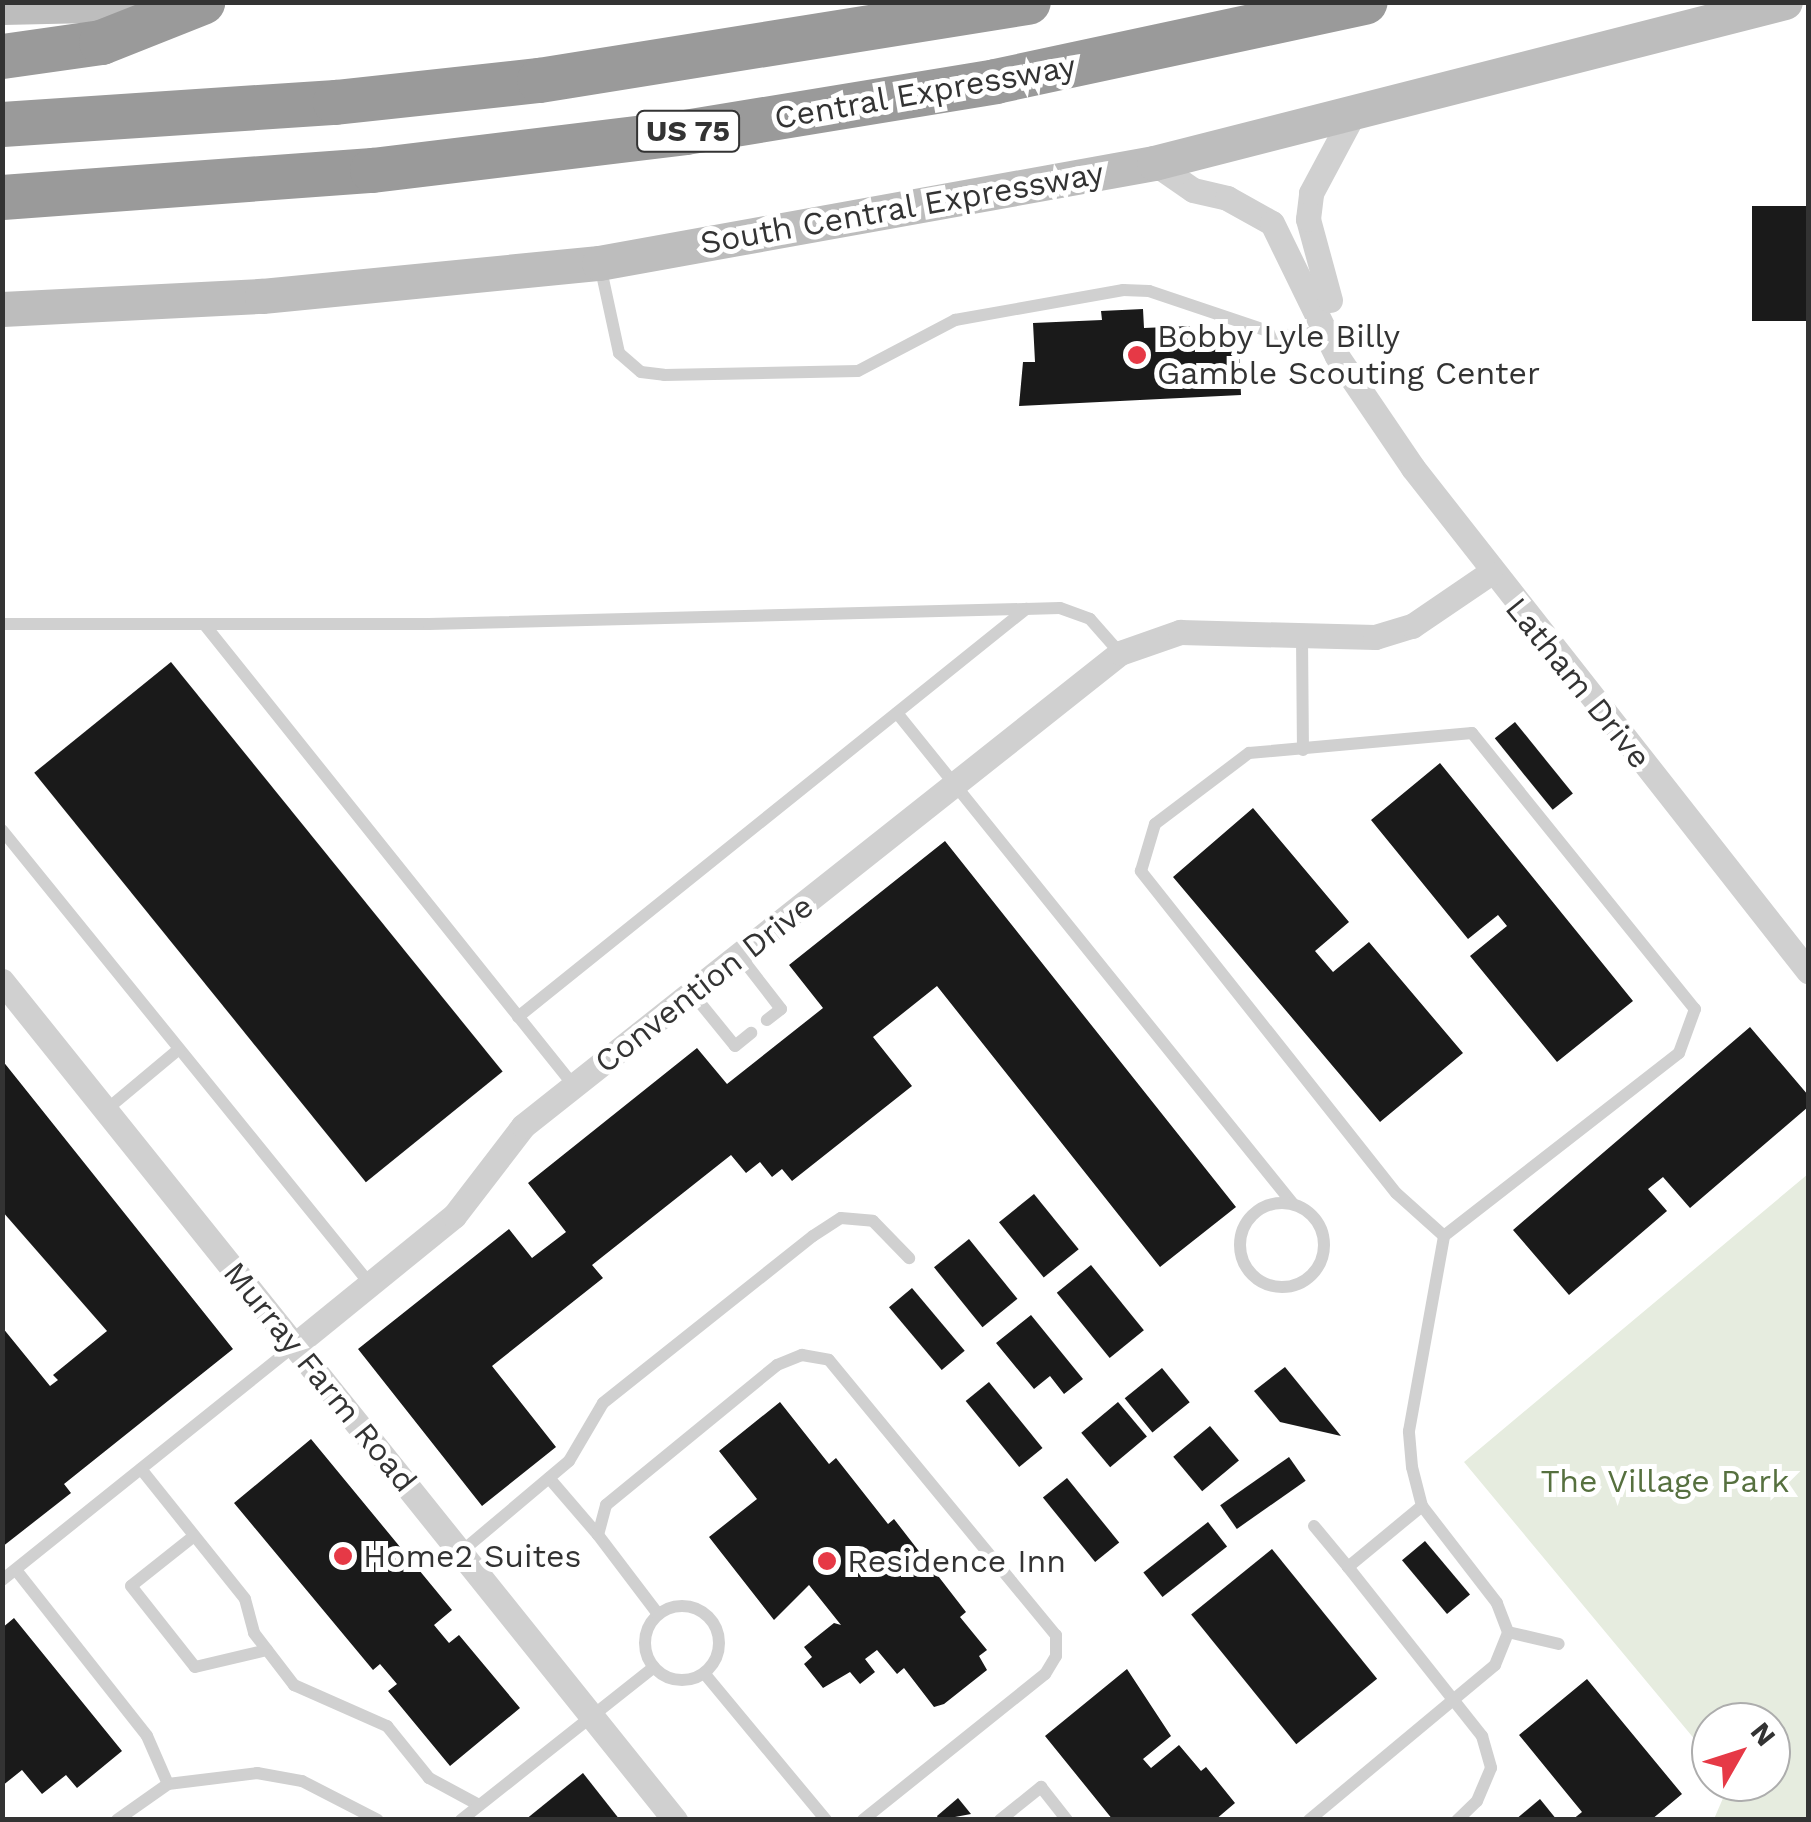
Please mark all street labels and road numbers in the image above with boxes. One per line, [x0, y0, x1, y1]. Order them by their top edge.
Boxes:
street label: Central Expressway [771, 47, 1079, 137]
road number: US 75 [636, 106, 740, 156]
street label: South Central Expressway [697, 154, 1107, 262]
street label: Latham Drive [1497, 590, 1659, 776]
street label: Convention Drive [587, 887, 821, 1081]
street label: Murray Farm Road [215, 1254, 425, 1500]

